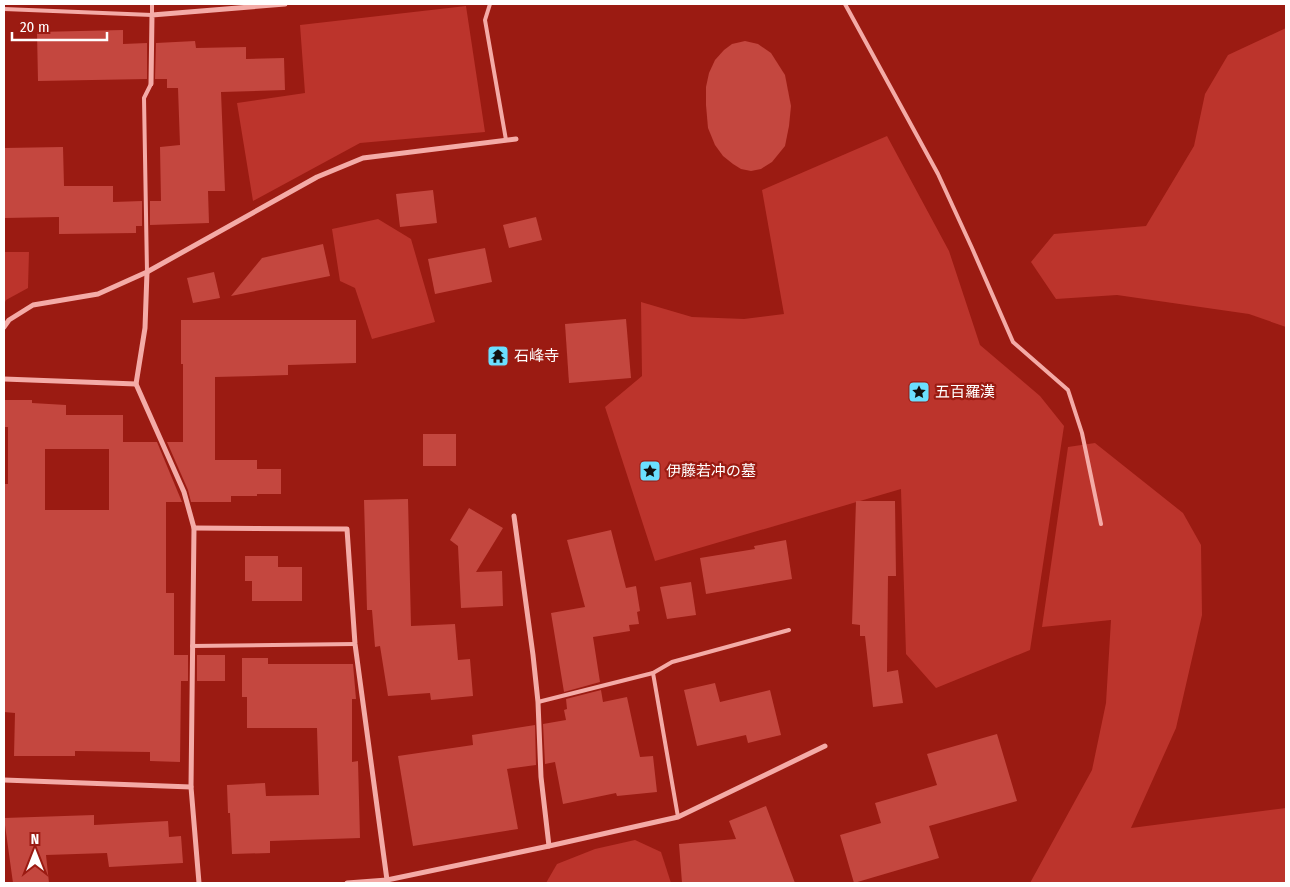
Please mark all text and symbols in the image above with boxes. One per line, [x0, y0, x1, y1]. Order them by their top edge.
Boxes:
scale bar [12, 10, 108, 42]
text: 20 m [20, 18, 50, 36]
temple icon: 石峰寺 [486, 344, 510, 368]
place label: 石峰寺 [514, 347, 559, 365]
place icon: 五百羅漢 [907, 380, 931, 404]
place label: 五百羅漢 [935, 383, 995, 401]
place icon: 伊藤若冲の墓 [638, 459, 662, 483]
place label: 伊藤若冲の墓 [666, 462, 756, 480]
north arrow [10, 827, 60, 877]
text: N [31, 831, 39, 848]

